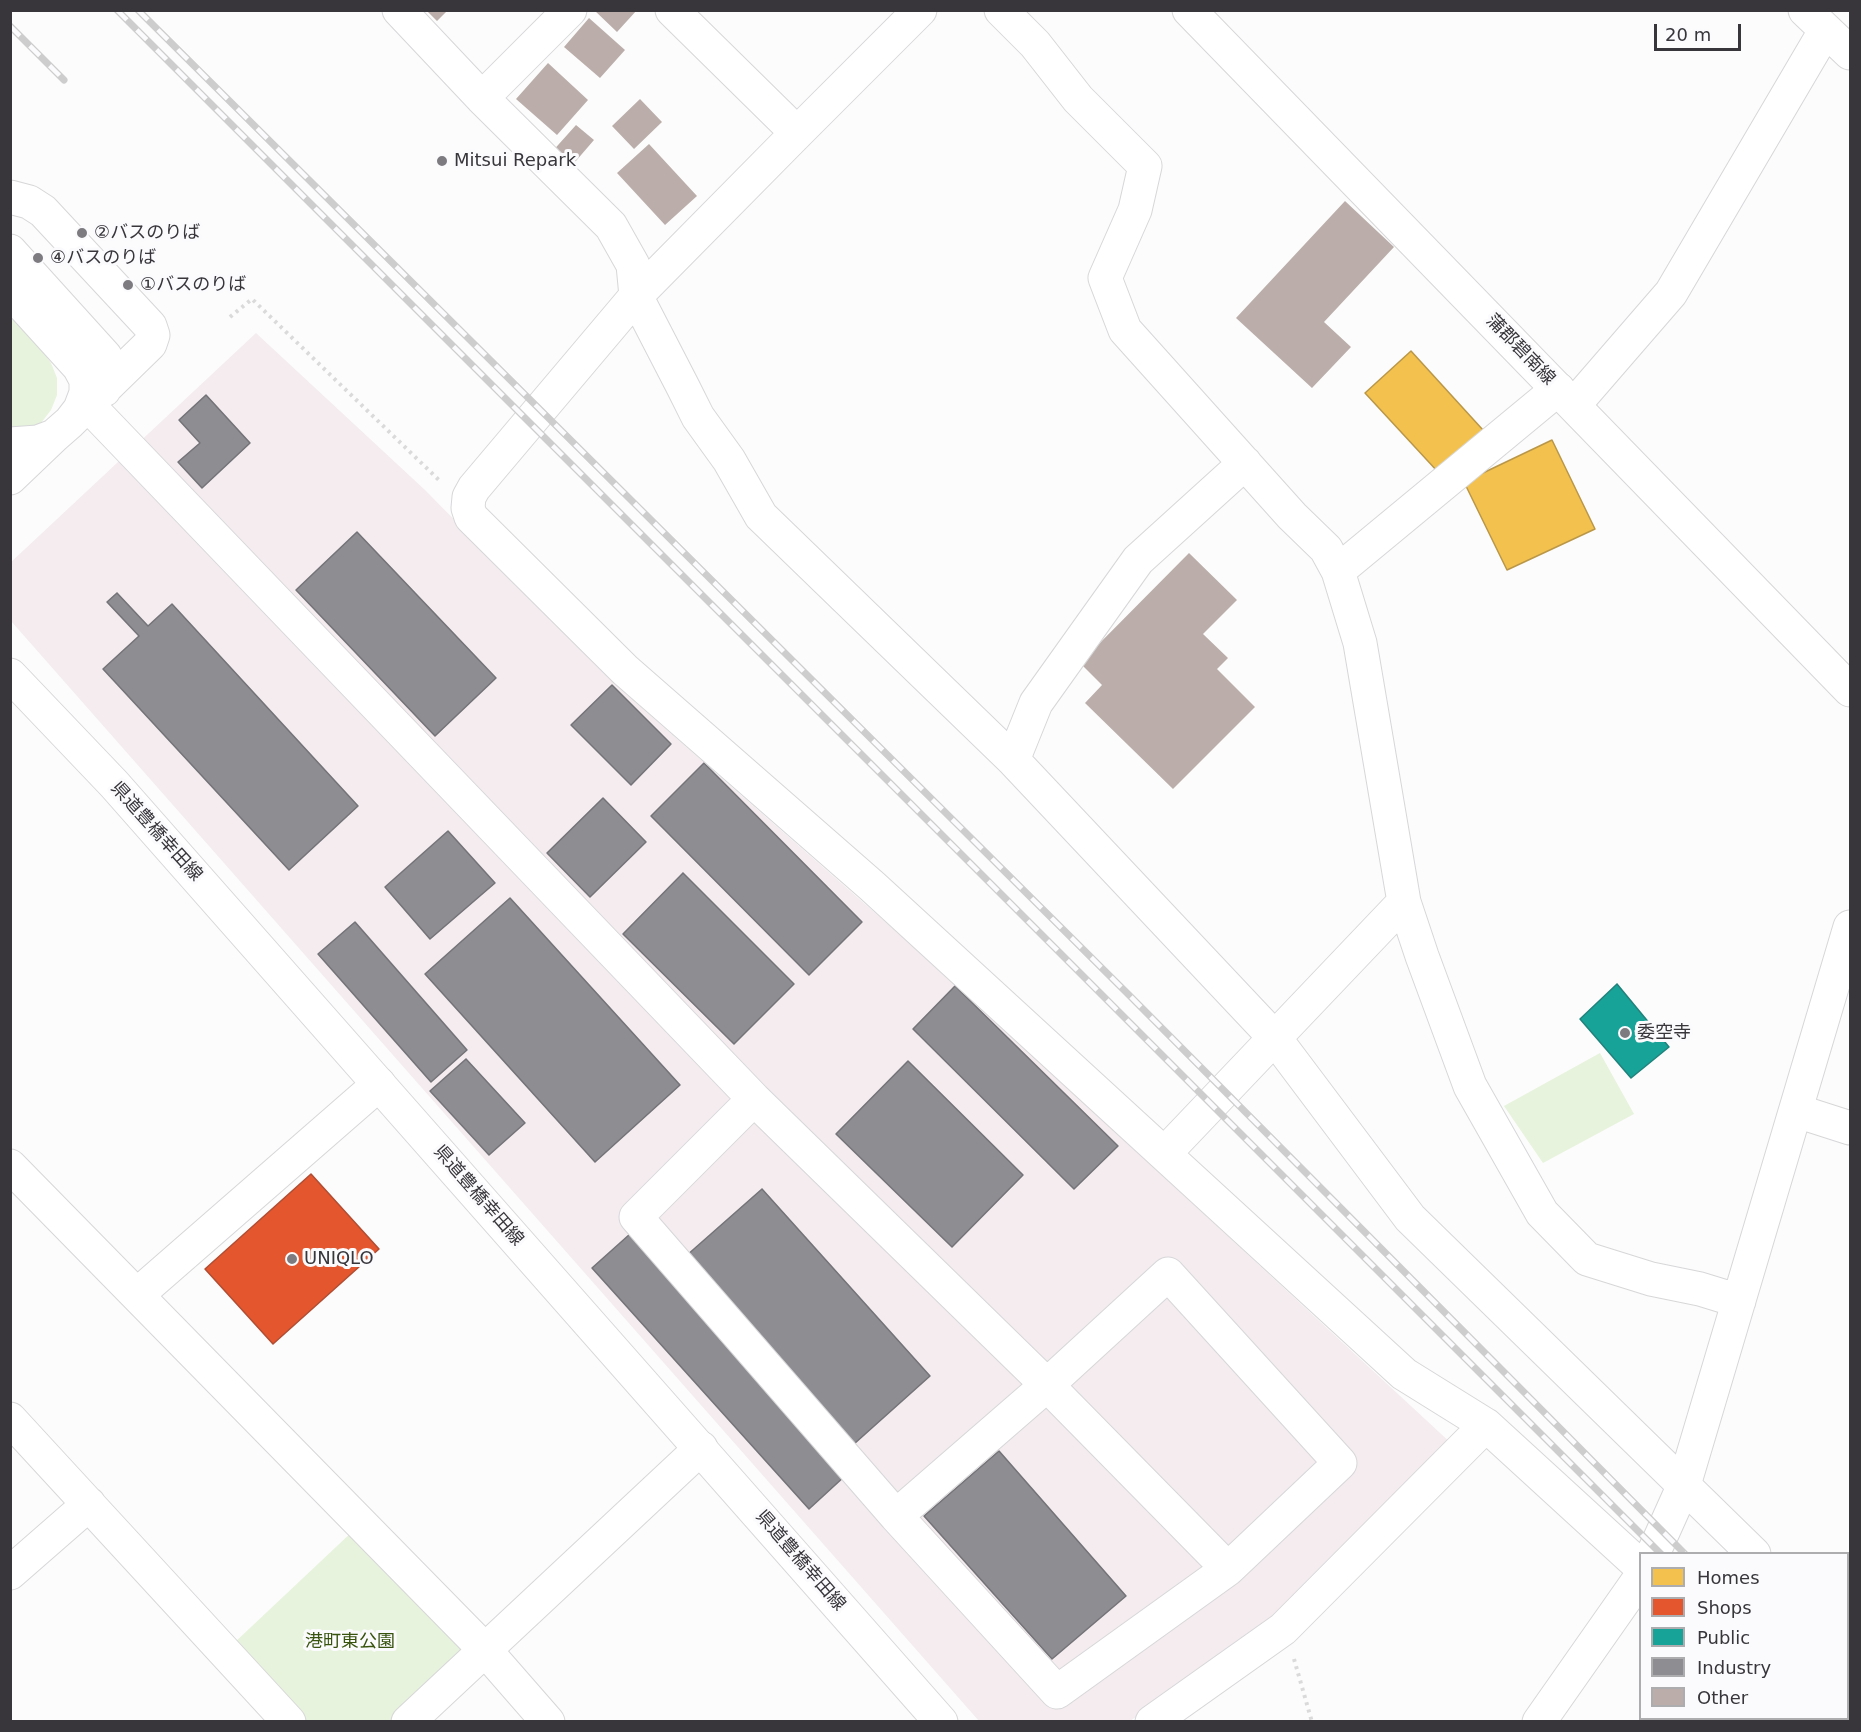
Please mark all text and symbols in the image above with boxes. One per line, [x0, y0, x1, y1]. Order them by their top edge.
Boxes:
scale bar [1657, 12, 1744, 50]
text: 20 m [1665, 24, 1711, 45]
place label: Mitsui Repark [454, 150, 576, 172]
marker: Mitsui Repark [435, 154, 449, 168]
place label: ②バスのりば [94, 222, 200, 244]
marker: ②バスのりば [75, 226, 89, 240]
place label: ④バスのりば [50, 247, 156, 269]
marker: ④バスのりば [31, 251, 45, 265]
place label: ①バスのりば [140, 274, 246, 296]
marker: ①バスのりば [121, 278, 135, 292]
street label: 蒲郡碧南線 [1481, 310, 1559, 390]
street label: 県道豊橋幸田線 [106, 778, 206, 886]
place label: 委空寺 [1637, 1022, 1691, 1044]
marker: 委空寺 [1618, 1026, 1632, 1040]
street label: 県道豊橋幸田線 [429, 1141, 527, 1251]
place label: UNIQLO [304, 1248, 374, 1270]
marker: UNIQLO [285, 1252, 299, 1266]
street label: 県道豊橋幸田線 [751, 1506, 849, 1616]
legend [1639, 1552, 1849, 1720]
text: Homes [1697, 1567, 1760, 1588]
text: Shops [1697, 1597, 1752, 1618]
text: Public [1697, 1627, 1750, 1648]
park label: 港町東公園 [305, 1631, 395, 1653]
text: Industry [1697, 1657, 1771, 1678]
text: Other [1697, 1687, 1748, 1708]

